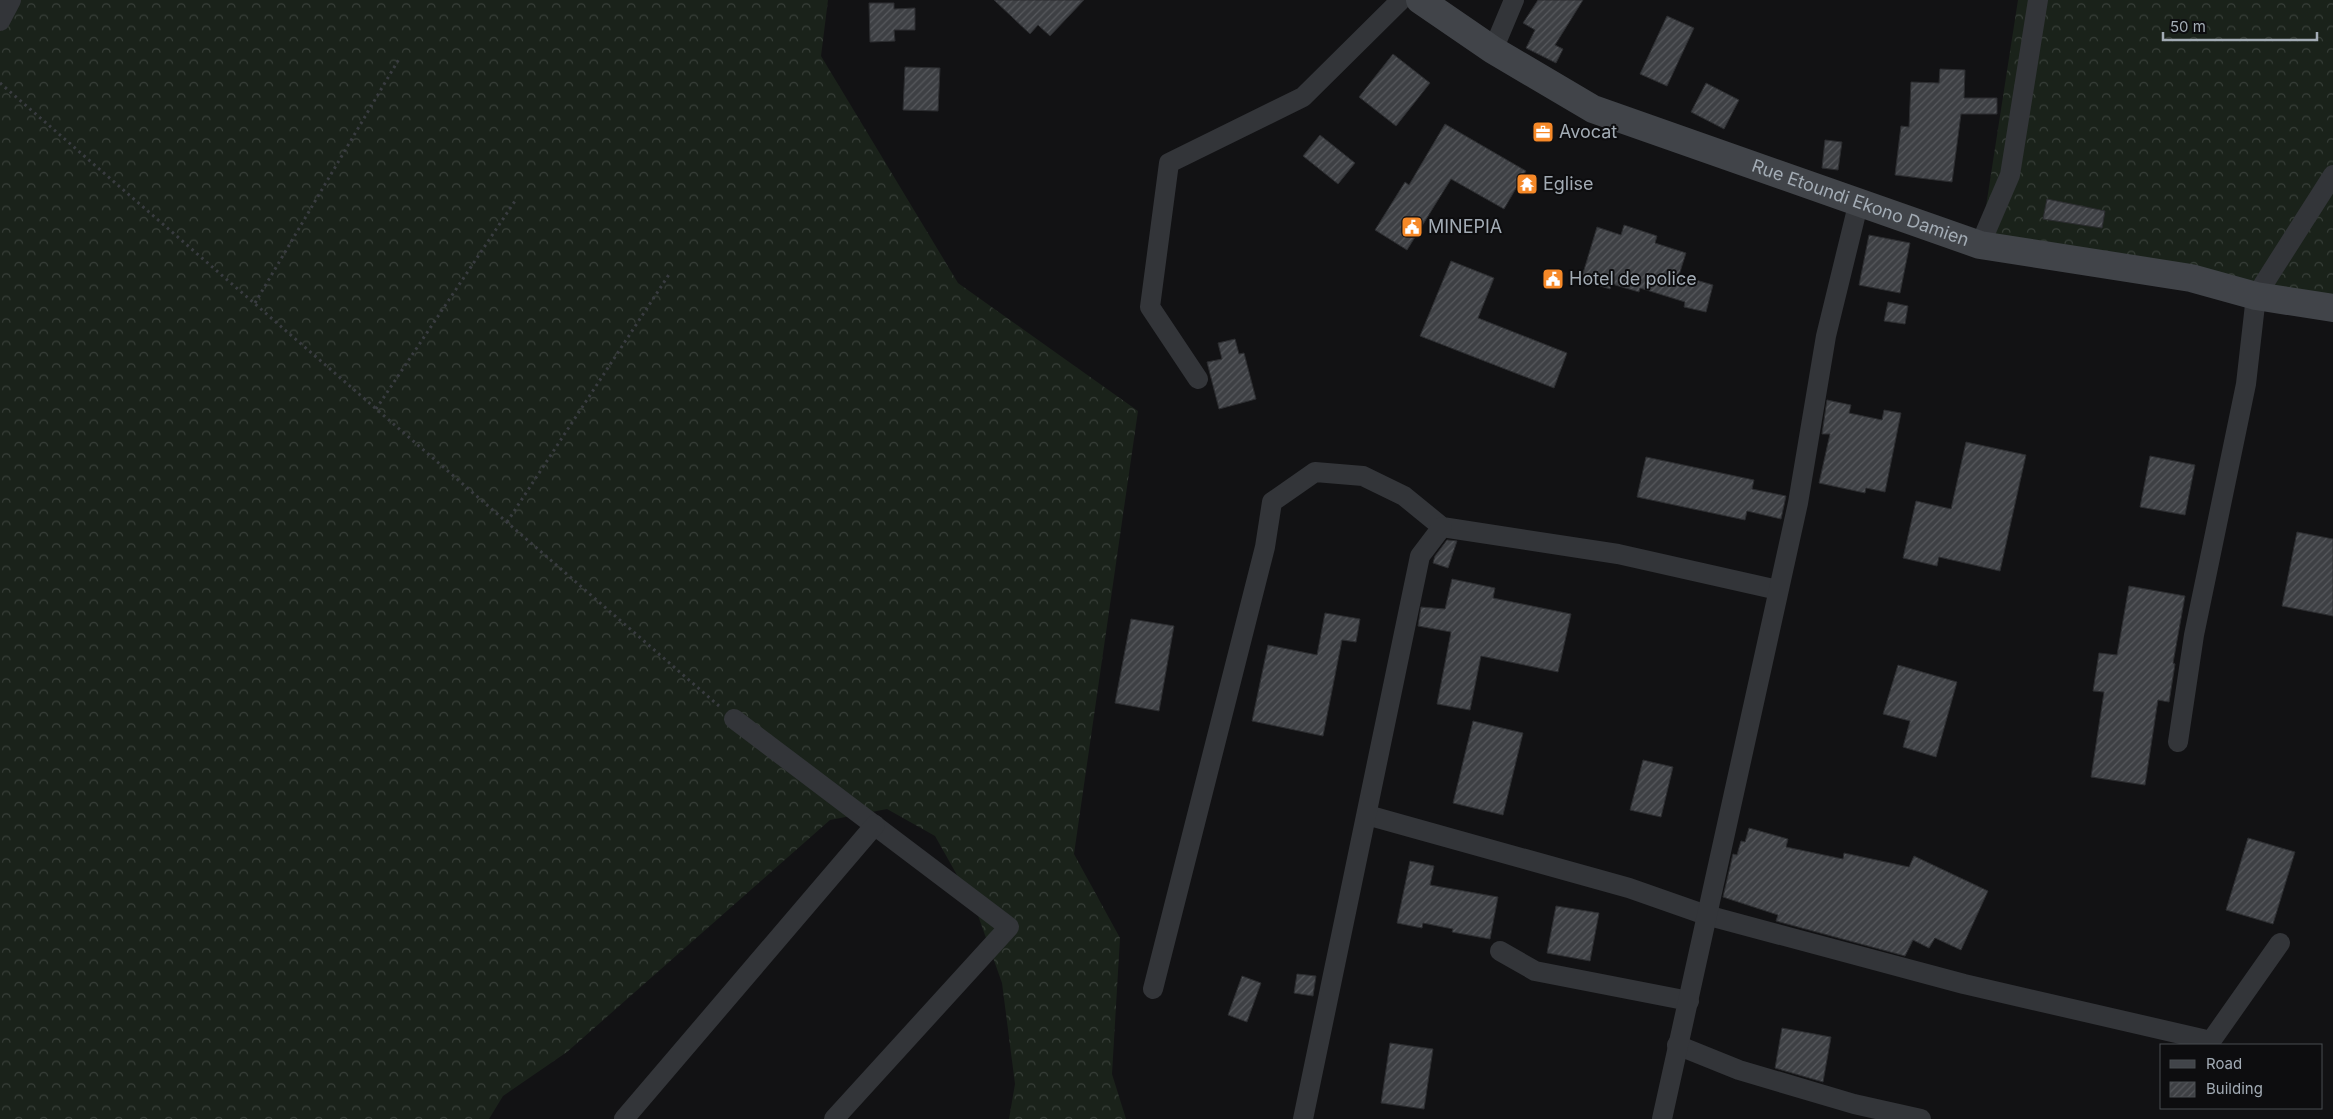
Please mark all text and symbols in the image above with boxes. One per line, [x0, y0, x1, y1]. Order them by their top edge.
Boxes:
scale bar [2163, 10, 2317, 42]
text: 50 m [2170, 17, 2206, 36]
office icon: Avocat [1531, 120, 1555, 144]
place label: Avocat [1559, 121, 1617, 142]
street label: Rue Etoundi Ekono Damien [1749, 155, 1972, 250]
temple icon: Eglise [1515, 172, 1539, 196]
place label: Eglise [1543, 173, 1594, 194]
public building icon: MINEPIA [1400, 215, 1424, 239]
place label: MINEPIA [1428, 216, 1502, 237]
public building icon: Hotel de police [1541, 267, 1565, 291]
place label: Hotel de police [1569, 268, 1697, 289]
legend [2160, 1044, 2323, 1109]
text: Road [2206, 1054, 2242, 1073]
text: Building [2206, 1079, 2263, 1098]

